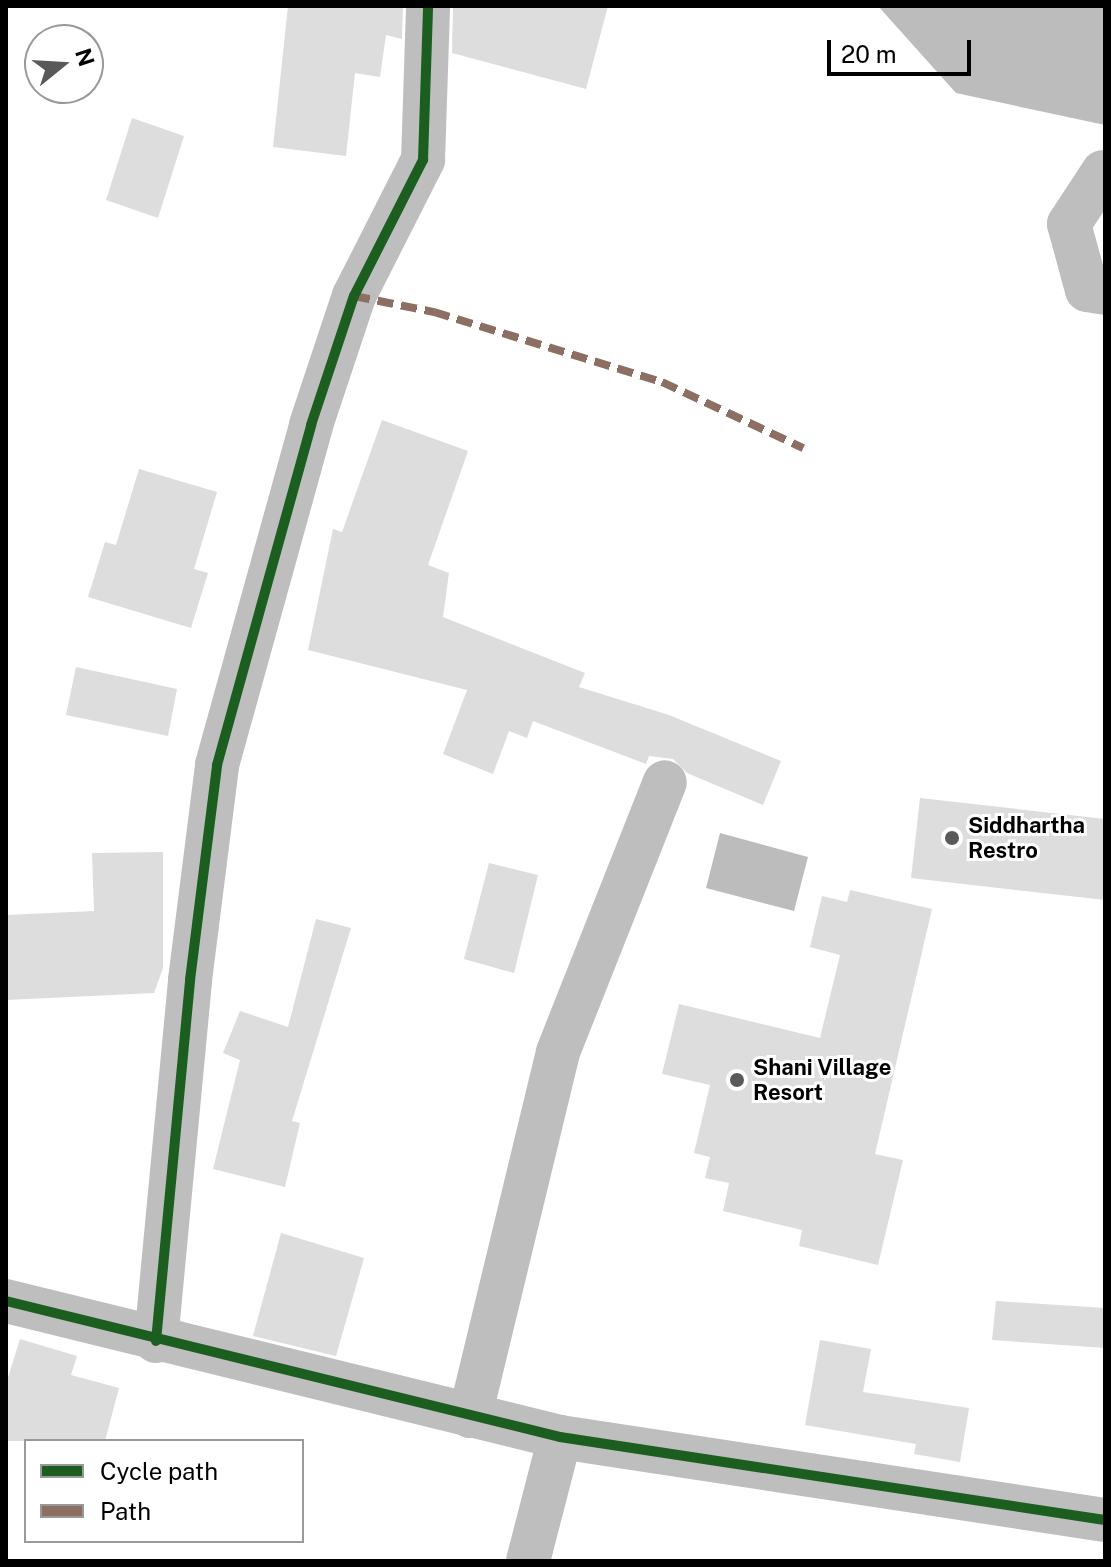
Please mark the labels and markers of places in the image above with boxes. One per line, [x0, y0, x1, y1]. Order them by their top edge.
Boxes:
place label: Siddhartha Restro [968, 812, 1085, 864]
marker: Siddhartha Restro [943, 829, 961, 847]
place label: Shani Village Resort [753, 1054, 892, 1106]
marker: Shani Village Resort [728, 1071, 746, 1089]

